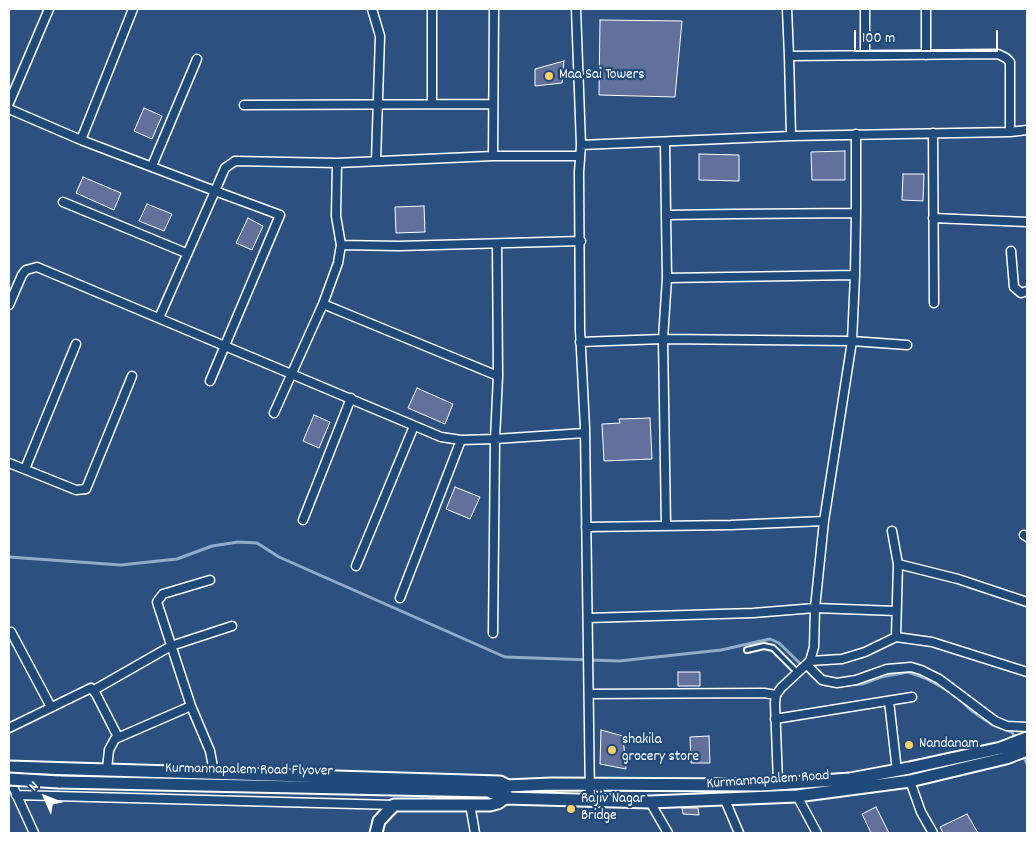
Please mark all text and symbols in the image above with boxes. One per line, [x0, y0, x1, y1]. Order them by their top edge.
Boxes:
scale bar [856, 20, 1000, 52]
text: 100 m [862, 28, 895, 50]
place label: Maa Sai Towers [559, 67, 645, 85]
marker: Maa Sai Towers [543, 70, 555, 82]
place label: shakila grocery store [622, 732, 699, 767]
place label: Nandanam [919, 736, 979, 754]
marker: Nandanam [903, 739, 915, 751]
marker: shakila grocery store [606, 744, 618, 756]
street label: Kurmannapalem Road Flyover [165, 761, 333, 781]
street label: Kurmannapalem Road [706, 768, 830, 794]
north arrow [20, 772, 70, 822]
text: N [25, 777, 44, 796]
place label: Rajiv Nagar Bridge [581, 791, 645, 826]
marker: Rajiv Nagar Bridge [565, 803, 577, 815]

